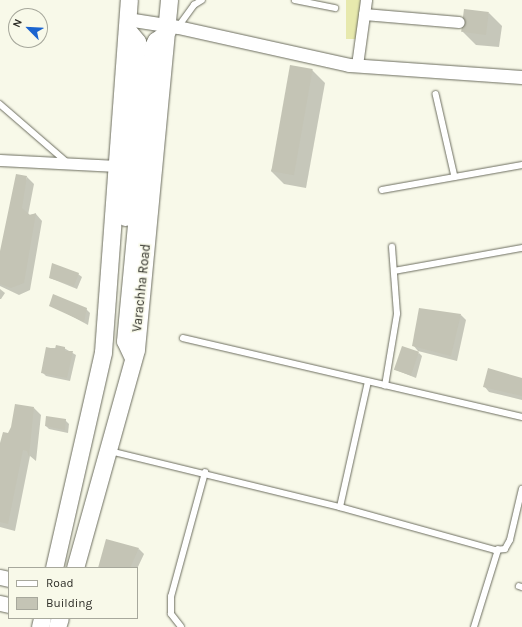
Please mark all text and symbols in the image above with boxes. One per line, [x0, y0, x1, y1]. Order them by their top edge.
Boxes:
north arrow [8, 8, 48, 48]
text: N [10, 17, 25, 30]
street label: Varachha Road [130, 243, 154, 333]
legend [8, 567, 138, 619]
text: Road [46, 576, 74, 590]
text: Building [46, 596, 92, 610]

